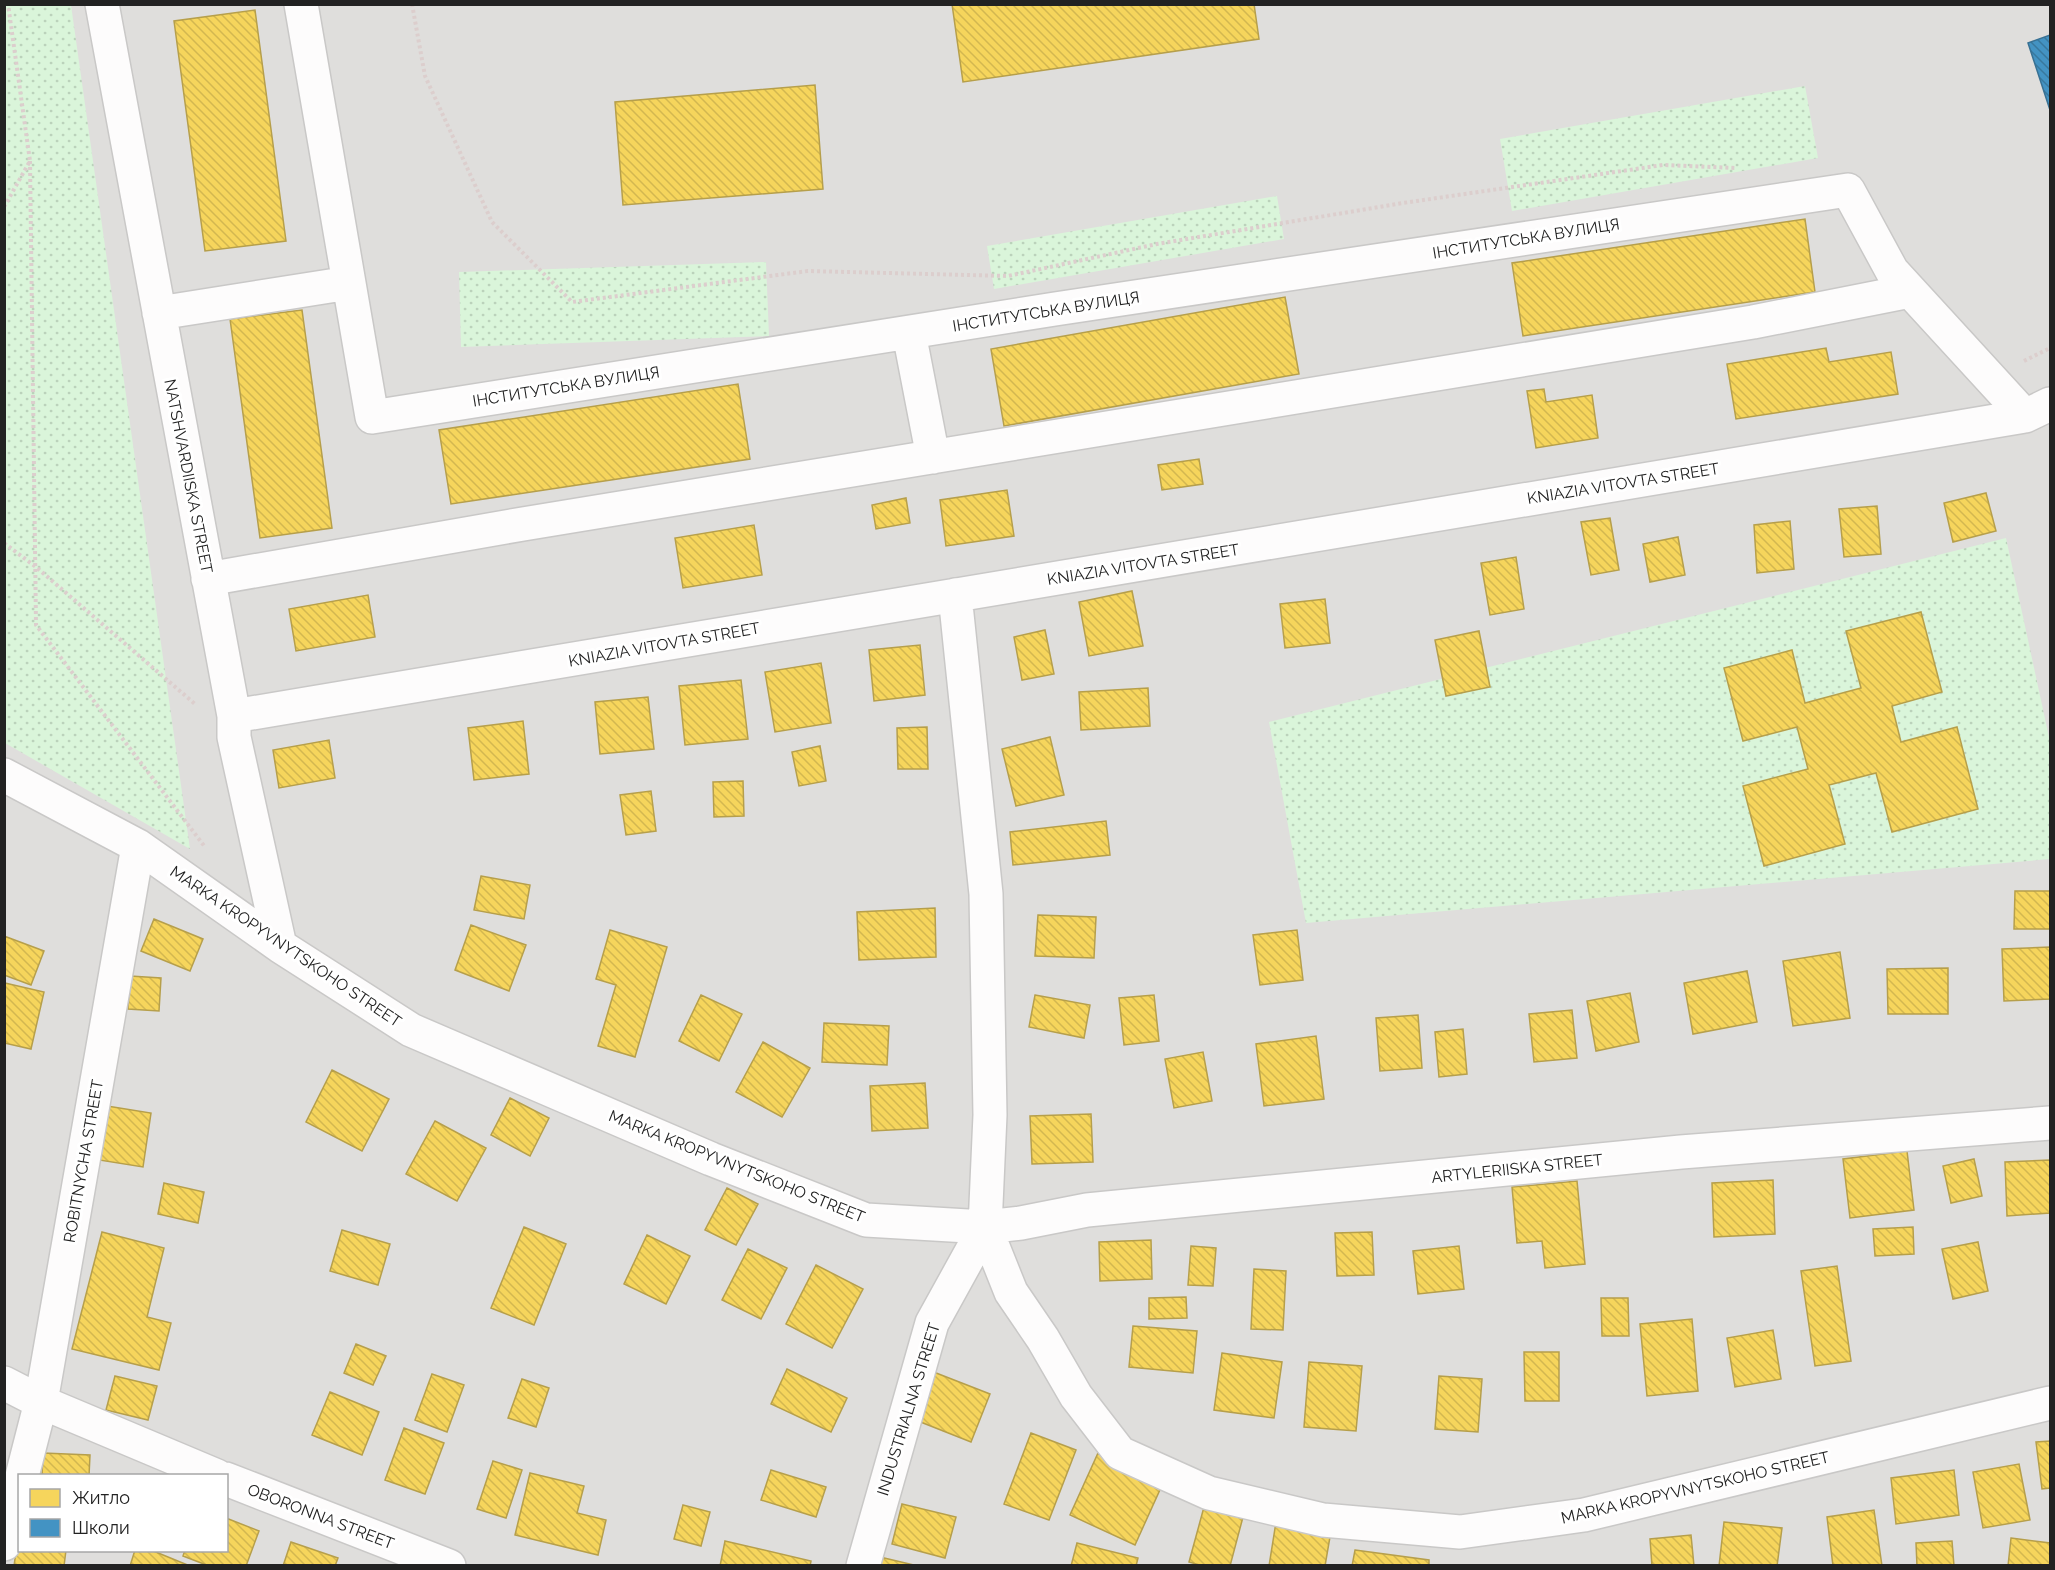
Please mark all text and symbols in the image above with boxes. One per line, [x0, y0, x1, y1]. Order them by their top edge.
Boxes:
street label: ІНСТИТУТСЬКА ВУЛИЦЯ [1431, 214, 1621, 263]
street label: ІНСТИТУТСЬКА ВУЛИЦЯ [951, 287, 1141, 336]
street label: ІНСТИТУТСЬКА ВУЛИЦЯ [471, 362, 661, 411]
street label: NATSHVARDIISKA STREET [160, 377, 217, 575]
street label: KNIAZIA VITOVTA STREET [1526, 459, 1721, 508]
street label: KNIAZIA VITOVTA STREET [1046, 540, 1241, 589]
street label: KNIAZIA VITOVTA STREET [567, 618, 762, 671]
street label: MARKA KROPYVNYTSKOHO STREET [167, 862, 405, 1031]
street label: ROBITNYCHA STREET [60, 1078, 107, 1244]
street label: MARKA KROPYVNYTSKOHO STREET [606, 1106, 868, 1227]
street label: ARTYLERIISKA STREET [1430, 1150, 1604, 1187]
street label: INDUSTRIALNA STREET [873, 1320, 944, 1498]
street label: MARKA KROPYVNYTSKOHO STREET [1559, 1447, 1831, 1528]
legend [18, 1474, 228, 1552]
street label: OBORONNA STREET [245, 1480, 397, 1553]
text: Житло [72, 1487, 130, 1508]
text: Школи [72, 1517, 130, 1538]

